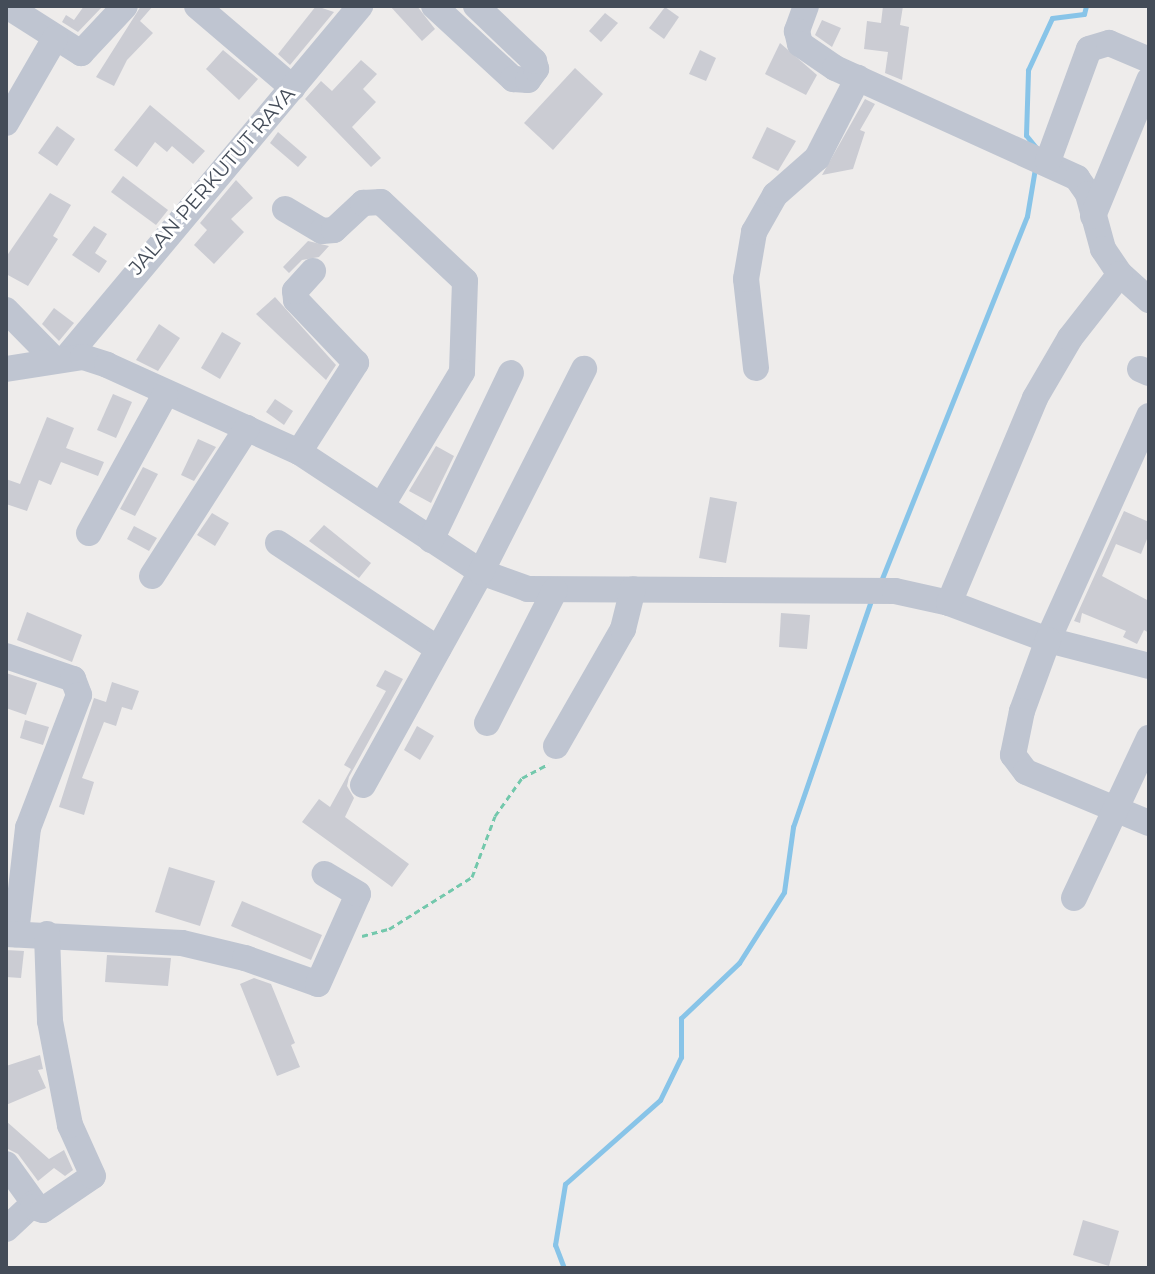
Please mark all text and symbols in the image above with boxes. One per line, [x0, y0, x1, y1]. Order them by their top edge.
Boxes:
street label: JALAN PERKUTUT RAYA [124, 82, 300, 280]

